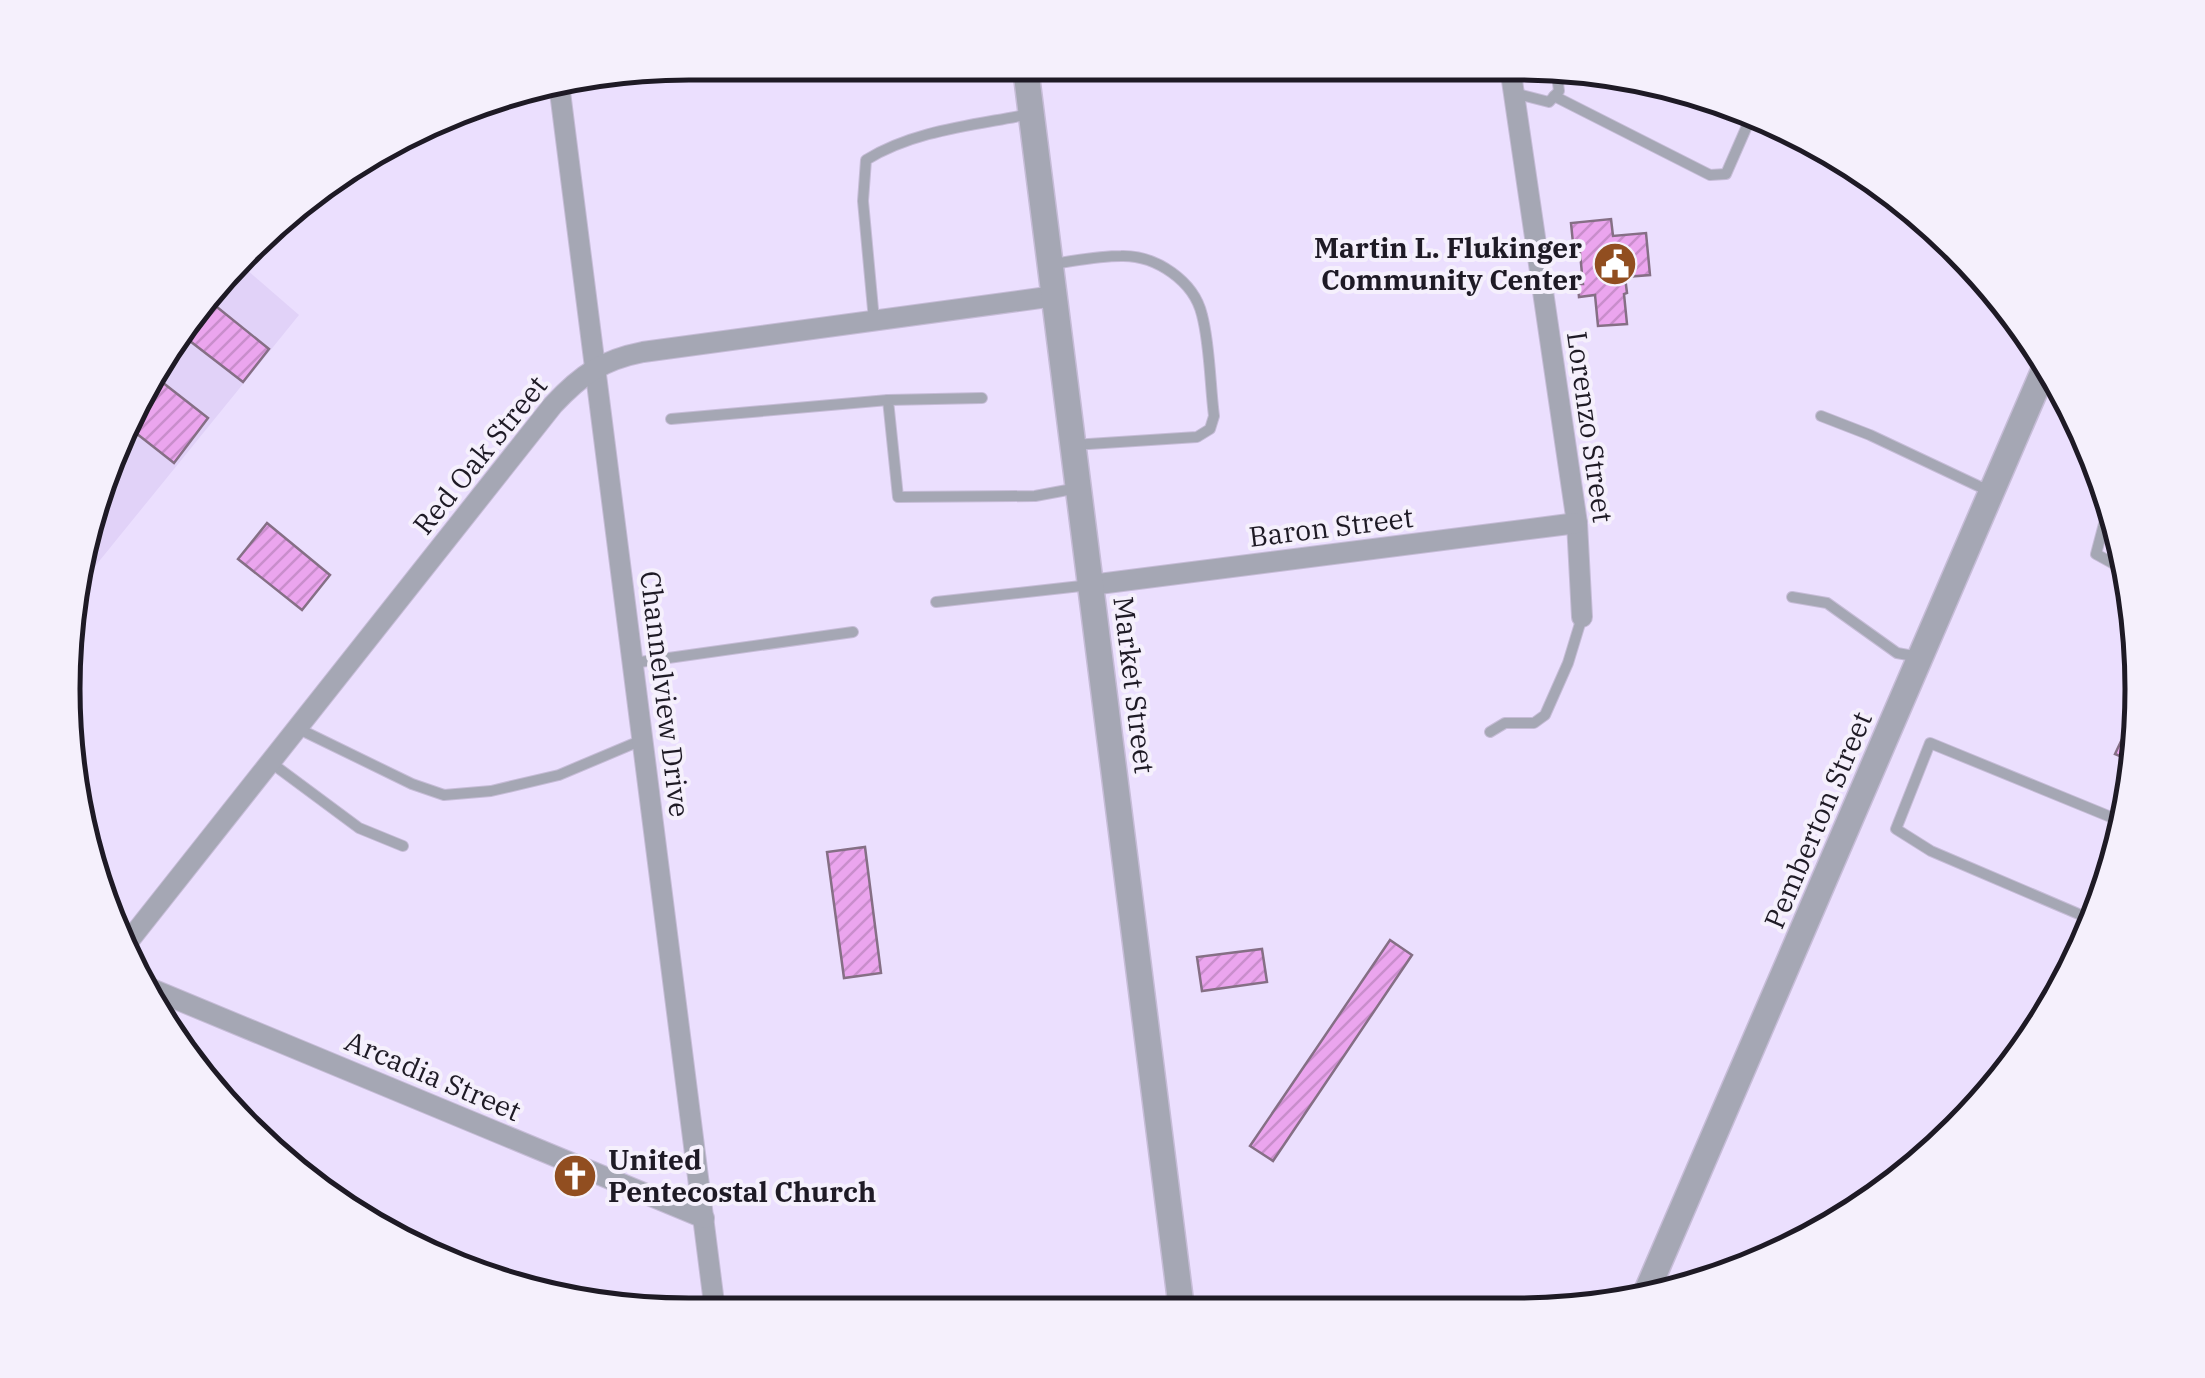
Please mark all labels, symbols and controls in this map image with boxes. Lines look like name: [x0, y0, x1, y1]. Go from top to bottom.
place label: Martin L. Flukinger Community Center: [1314, 229, 1582, 298]
public building icon: Martin L. Flukinger Community Center: [1592, 241, 1638, 287]
street label: Lorenzo Street: [1559, 329, 1622, 525]
street label: Red Oak Street: [404, 368, 555, 542]
street label: Baron Street: [1247, 498, 1415, 555]
street label: Channelview Drive: [632, 569, 699, 819]
street label: Market Street: [1105, 594, 1164, 776]
street label: Pemberton Street: [1755, 706, 1880, 934]
street label: Arcadia Street: [340, 1022, 527, 1129]
place label: United Pentecostal Church: [608, 1141, 876, 1210]
church icon: United Pentecostal Church: [552, 1153, 598, 1199]

